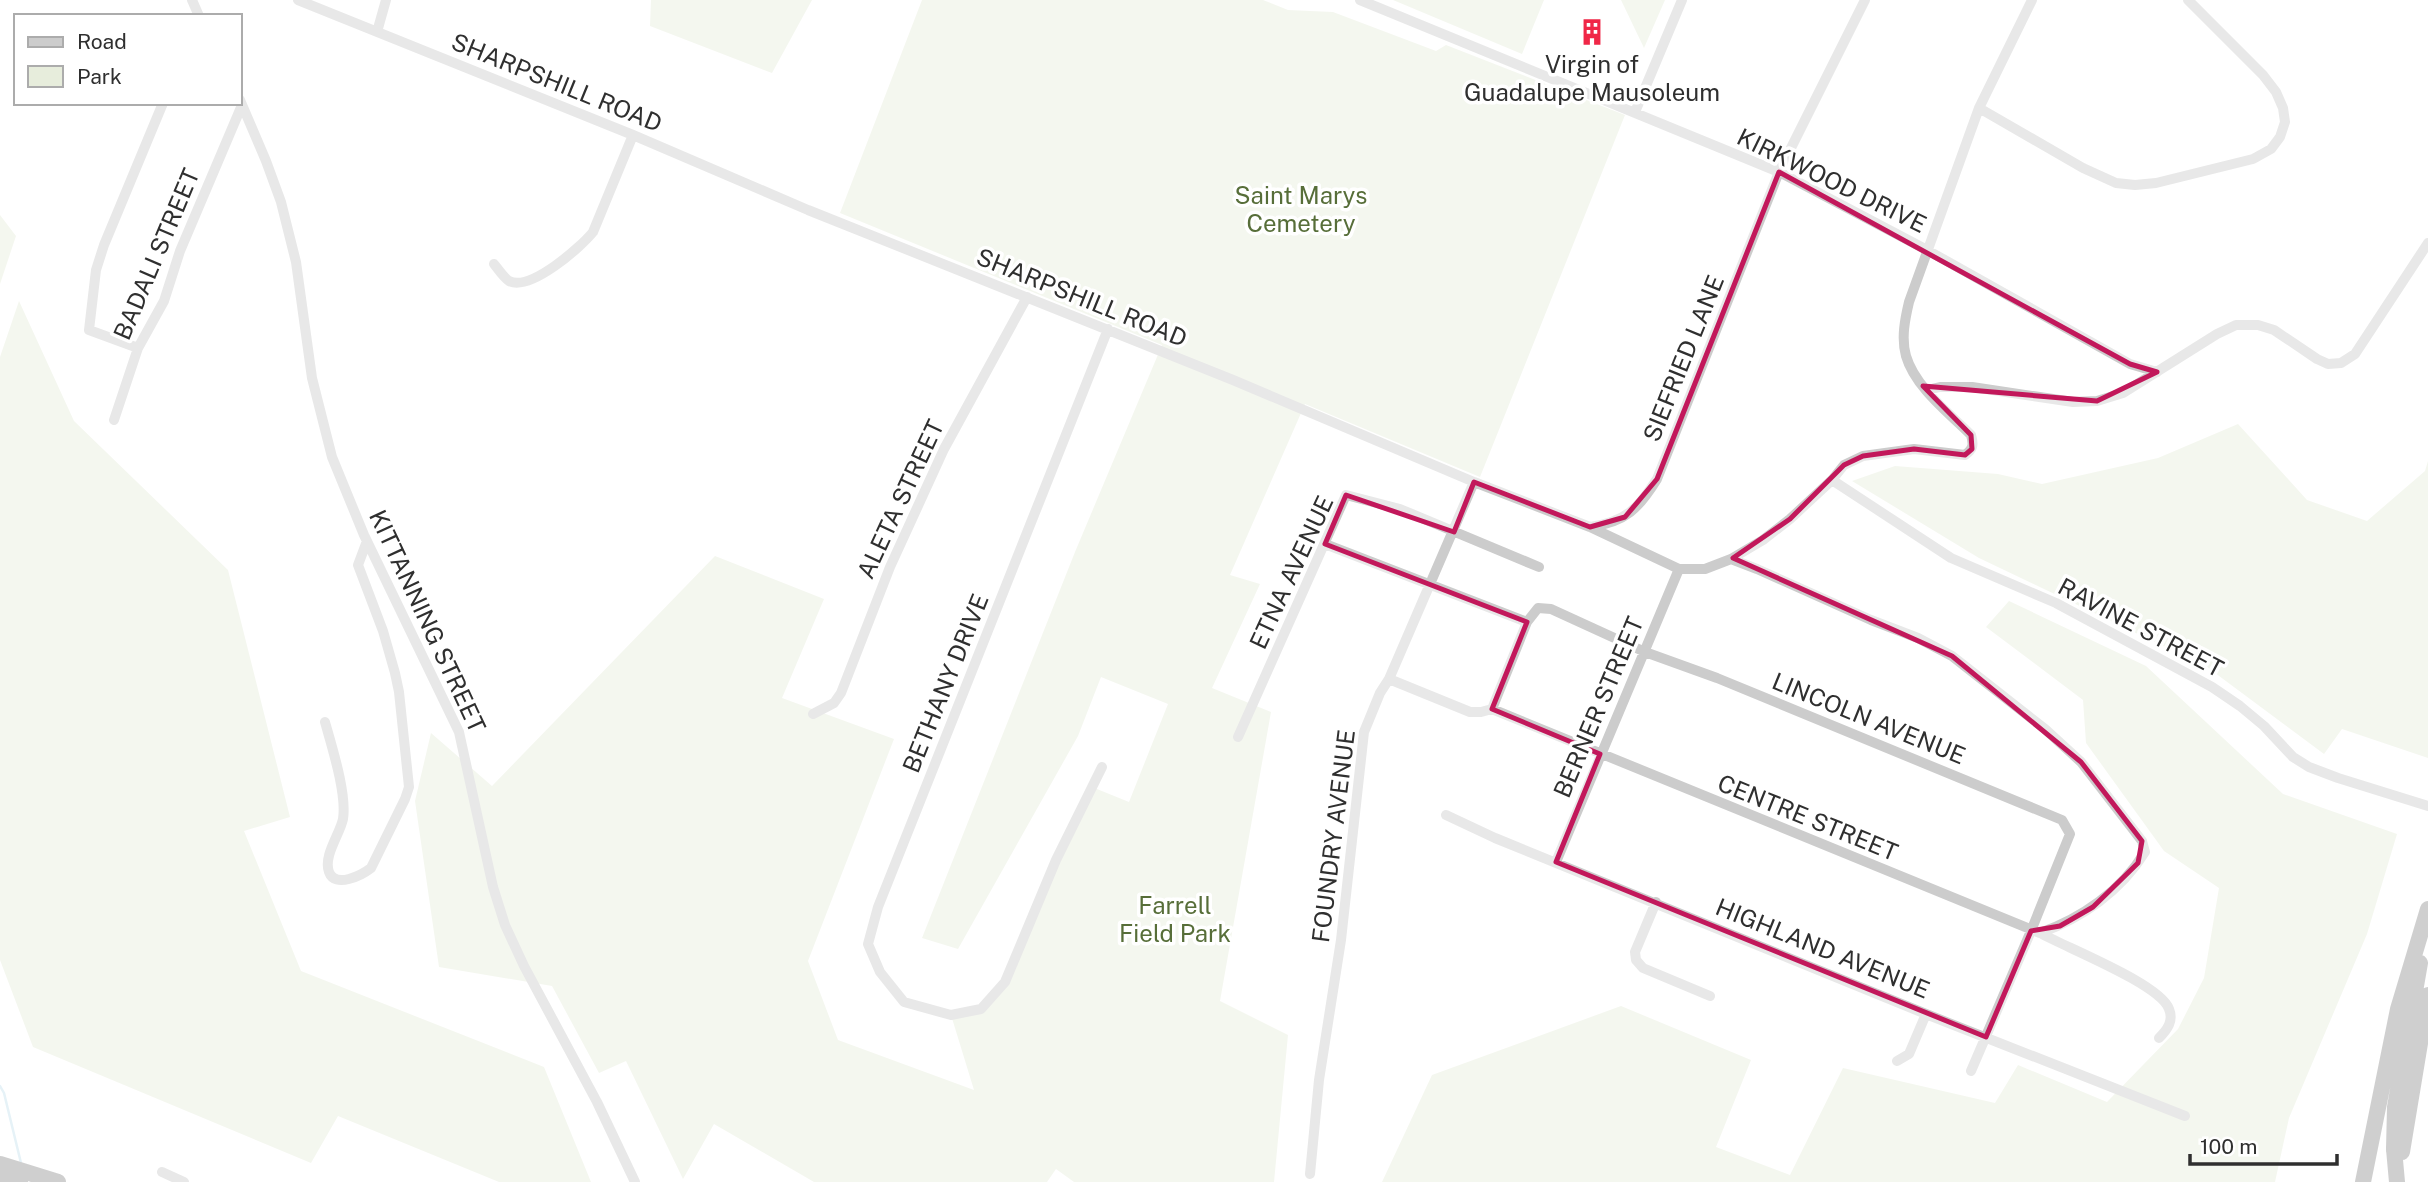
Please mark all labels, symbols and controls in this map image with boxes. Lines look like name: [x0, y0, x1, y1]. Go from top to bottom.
legend: [14, 14, 242, 105]
building icon: Virgin of Guadalupe Mausoleum: [1577, 17, 1607, 47]
street label: SHARPSHILL ROAD: [448, 27, 666, 137]
text: Road: [77, 29, 127, 54]
place label: Virgin of Guadalupe Mausoleum: [1464, 50, 1720, 106]
text: Park: [77, 64, 122, 89]
street label: KIRKWOOD DRIVE: [1733, 122, 1931, 238]
street label: BADALI STREET: [107, 164, 205, 344]
park label: Saint Marys Cemetery: [1235, 181, 1367, 237]
street label: SHARPSHILL ROAD: [973, 242, 1191, 352]
street label: SIEFRIED LANE: [1637, 271, 1729, 445]
street label: ALETA STREET: [851, 415, 949, 583]
street label: ETNA AVENUE: [1243, 491, 1339, 653]
street label: KITTANNING STREET: [364, 505, 492, 737]
street label: RAVINE STREET: [2054, 572, 2228, 682]
street label: BETHANY DRIVE: [896, 590, 994, 776]
street label: BERNER STREET: [1547, 612, 1649, 802]
street label: LINCOLN AVENUE: [1768, 666, 1970, 770]
street label: FOUNDRY AVENUE: [1306, 728, 1360, 944]
street label: CENTRE STREET: [1714, 768, 1902, 866]
park label: Farrell Field Park: [1119, 891, 1231, 947]
street label: HIGHLAND AVENUE: [1712, 892, 1934, 1004]
scale bar: [2190, 1122, 2337, 1166]
text: 100 m: [2200, 1134, 2257, 1159]

